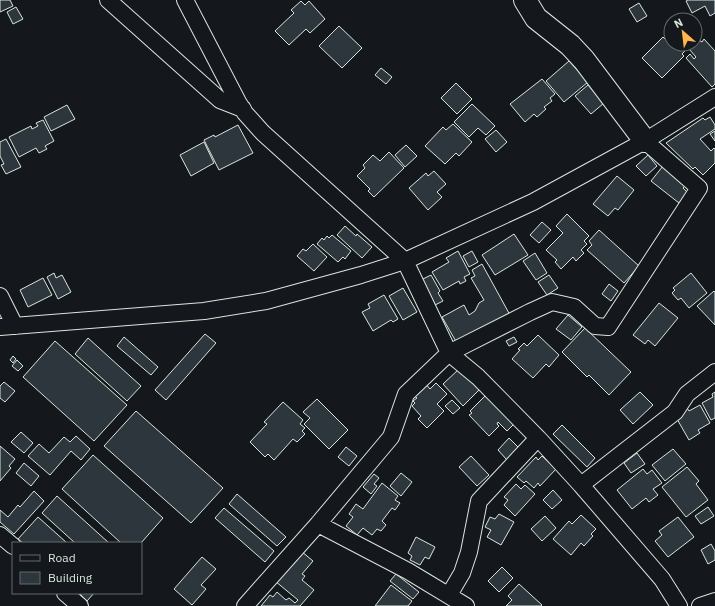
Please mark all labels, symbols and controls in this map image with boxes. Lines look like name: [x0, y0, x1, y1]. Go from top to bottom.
north arrow: [663, 12, 703, 52]
text: N: [672, 15, 685, 31]
legend: [12, 542, 142, 594]
text: Road: [48, 550, 76, 565]
text: Building: [48, 570, 93, 585]

